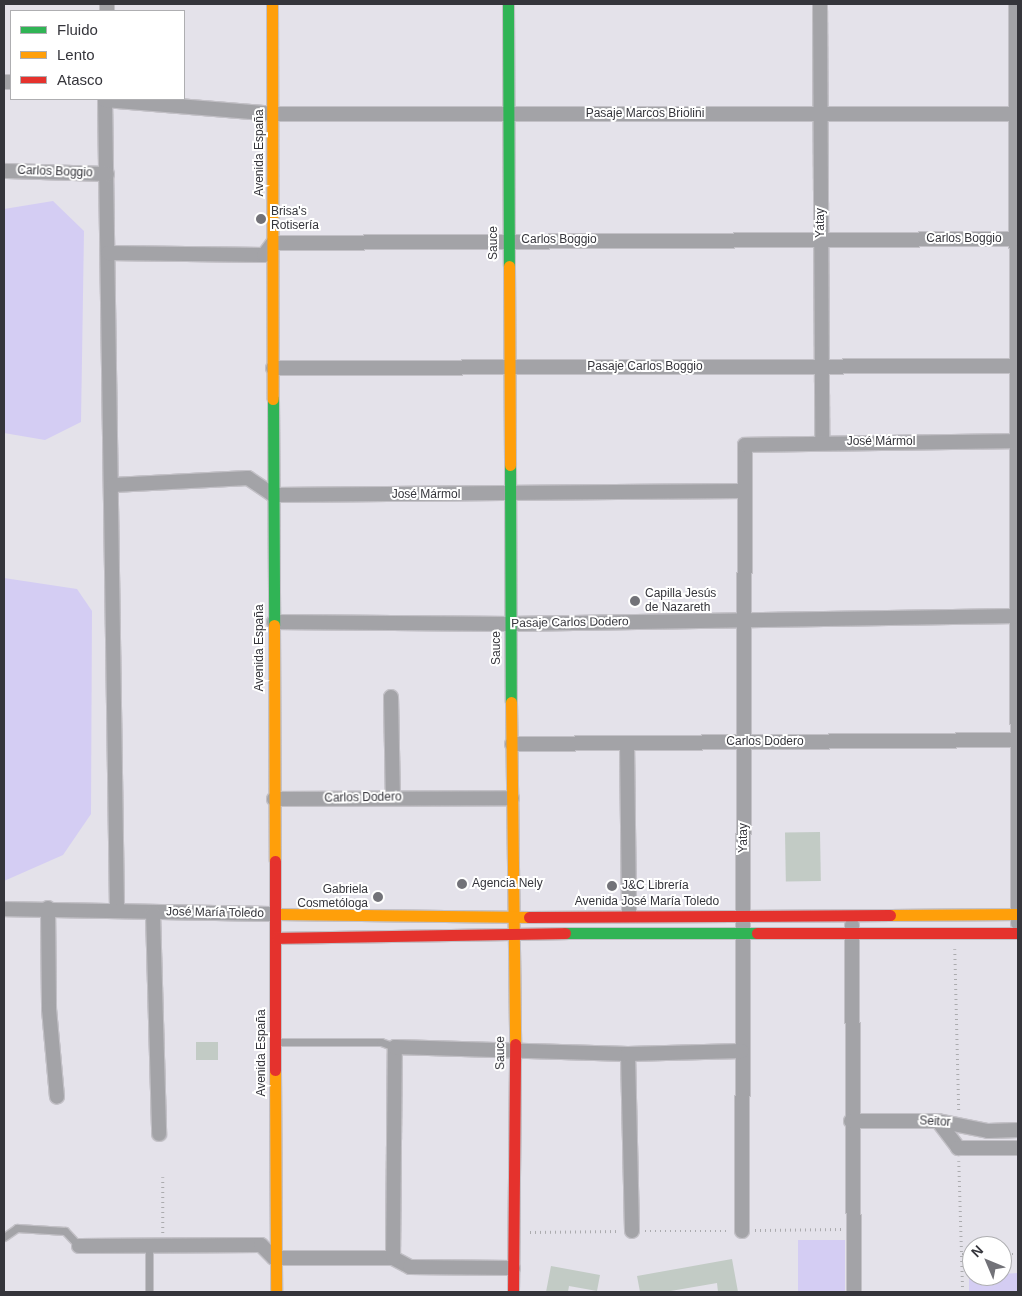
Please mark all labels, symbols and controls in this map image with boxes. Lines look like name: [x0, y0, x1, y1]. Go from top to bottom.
legend: [10, 10, 185, 100]
text: Fluido: [57, 21, 98, 38]
text: Lento: [57, 46, 95, 63]
text: Atasco: [57, 71, 103, 88]
street label: Pasaje Marcos Briolini: [586, 107, 704, 121]
street label: Avenida España: [253, 109, 267, 197]
street label: Carlos Boggio: [17, 163, 93, 181]
place label: Brisa's Rotisería: [271, 205, 319, 233]
street label: Yatay: [814, 208, 828, 238]
marker: Brisa's Rotisería: [255, 213, 267, 225]
street label: Sauce: [487, 226, 501, 260]
street label: Carlos Boggio: [926, 232, 1002, 246]
street label: Carlos Boggio: [521, 233, 597, 247]
street label: Pasaje Carlos Boggio: [587, 360, 703, 374]
street label: José Mármol: [847, 435, 915, 449]
street label: José Mármol: [392, 488, 460, 502]
place label: Capilla Jesús de Nazareth: [645, 587, 716, 615]
marker: Capilla Jesús de Nazareth: [629, 595, 641, 607]
street label: Avenida España: [253, 604, 267, 692]
street label: Pasaje Carlos Dodero: [511, 615, 629, 631]
street label: Sauce: [490, 631, 504, 665]
street label: Carlos Dodero: [726, 735, 804, 749]
street label: Carlos Dodero: [324, 790, 402, 806]
street label: Yatay: [737, 823, 751, 853]
place label: Agencia Nely: [472, 877, 543, 891]
marker: Agencia Nely: [456, 878, 468, 890]
place label: J&C Librería: [622, 879, 689, 893]
marker: J&C Librería: [606, 880, 618, 892]
place label: Gabriela Cosmetóloga: [297, 883, 368, 911]
marker: Gabriela Cosmetóloga: [372, 891, 384, 903]
street label: Avenida José María Toledo: [575, 895, 719, 909]
street label: José María Toledo: [166, 905, 264, 921]
street label: Avenida España: [255, 1009, 269, 1097]
street label: Sauce: [494, 1036, 508, 1070]
street label: Seitor: [919, 1114, 951, 1130]
north arrow: [962, 1236, 1012, 1286]
text: N: [968, 1242, 986, 1260]

